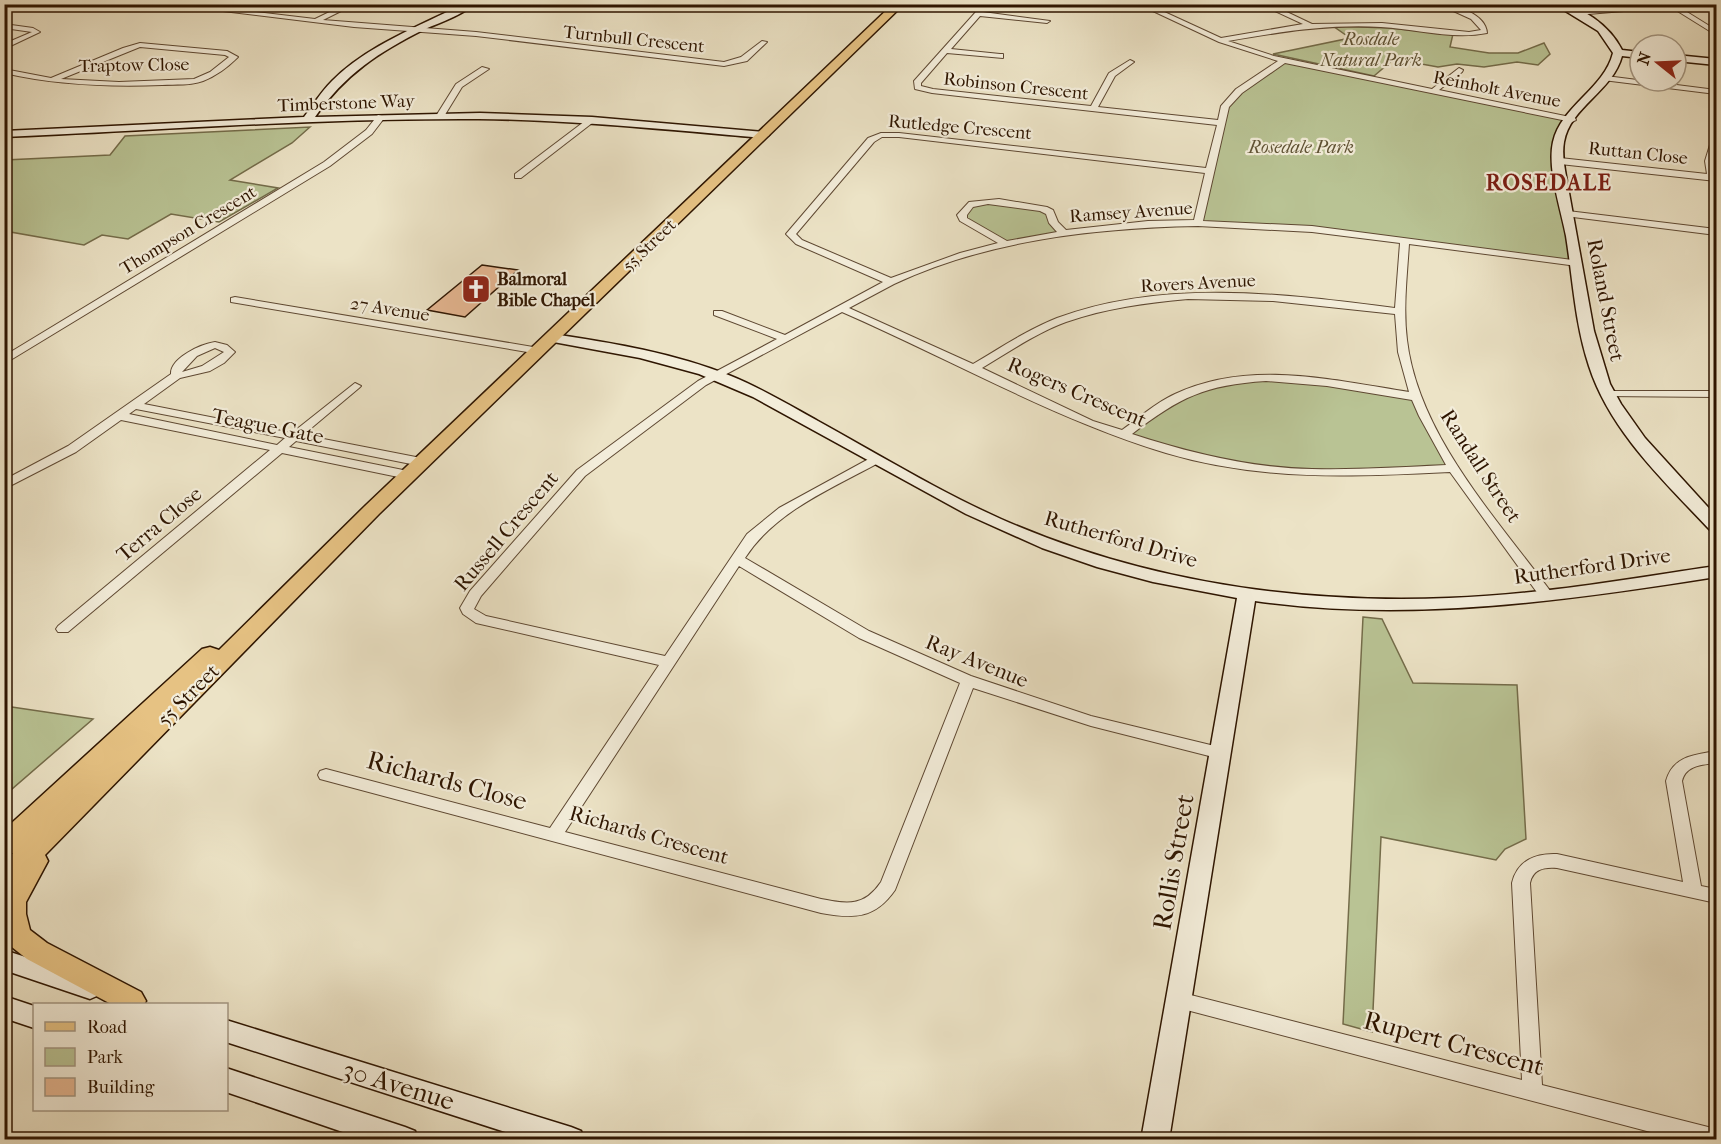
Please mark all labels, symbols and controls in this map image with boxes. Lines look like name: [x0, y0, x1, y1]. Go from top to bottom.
street label: Turnbull Crescent: [562, 22, 706, 57]
park label: Rosdale Natural Park: [1319, 29, 1422, 71]
north arrow: [1628, 33, 1688, 93]
text: N: [1633, 49, 1655, 67]
street label: Traptow Close: [78, 54, 190, 77]
street label: Reinholt Avenue: [1431, 67, 1563, 112]
street label: Robinson Crescent: [942, 68, 1090, 105]
street label: Timberstone Way: [277, 91, 416, 116]
street label: Rutledge Crescent: [887, 111, 1033, 144]
park label: Rosedale Park: [1247, 137, 1354, 158]
street label: Ruttan Close: [1587, 138, 1689, 169]
district label: ROSEDALE: [1486, 170, 1612, 196]
street label: Thompson Crescent: [116, 181, 261, 279]
street label: Ramsey Avenue: [1069, 198, 1193, 227]
street label: 55 Street: [618, 214, 681, 276]
street label: Roland Street: [1582, 237, 1630, 364]
place label: Balmoral Bible Chapel: [497, 269, 596, 311]
street label: Rovers Avenue: [1140, 270, 1256, 297]
church icon: Balmoral Bible Chapel: [460, 273, 492, 305]
street label: 27 Avenue: [349, 293, 431, 326]
street label: Rogers Crescent: [1004, 352, 1151, 432]
street label: Teague Gate: [210, 403, 326, 449]
street label: Randall Street: [1436, 405, 1527, 527]
street label: Russell Crescent: [449, 466, 563, 596]
street label: Terra Close: [112, 482, 206, 566]
street label: Rutherford Drive: [1042, 506, 1200, 572]
street label: Rutherford Drive: [1512, 543, 1672, 589]
street label: Ray Avenue: [922, 630, 1032, 692]
street label: 55 Street: [152, 659, 224, 731]
street label: Richards Close: [363, 744, 530, 817]
street label: Rollis Street: [1146, 791, 1201, 932]
street label: Richards Crescent: [567, 801, 732, 869]
legend: [33, 1003, 228, 1111]
street label: Rupert Crescent: [1360, 1005, 1548, 1083]
text: Road: [87, 1017, 127, 1038]
text: Park: [87, 1047, 124, 1068]
street label: 30 Avenue: [340, 1054, 458, 1117]
text: Building: [87, 1077, 155, 1098]

